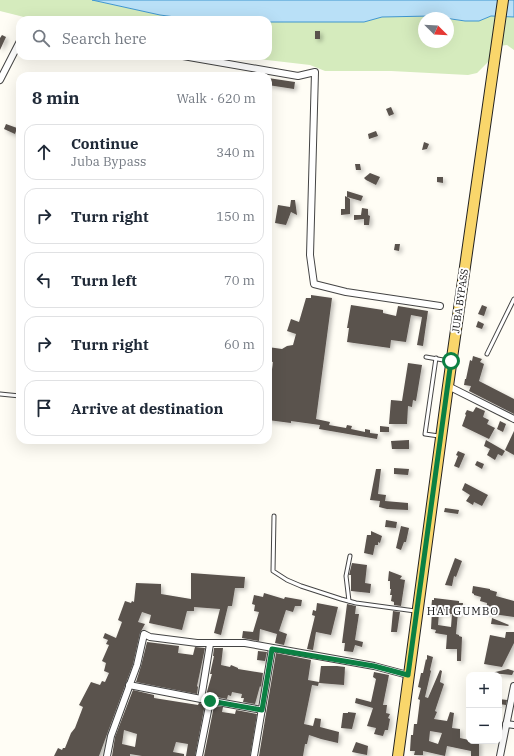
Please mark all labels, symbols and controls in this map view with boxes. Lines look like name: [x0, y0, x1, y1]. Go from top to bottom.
north arrow: [418, 12, 454, 48]
search box: [16, 16, 272, 60]
icon: search: [30, 27, 52, 49]
text: Search here: [62, 29, 147, 48]
text: 8 min: [32, 87, 80, 109]
text: Walk · 620 m: [177, 90, 256, 107]
text: Continue: [71, 134, 138, 153]
icon: ahead: [33, 141, 55, 163]
text: 340 m: [216, 144, 255, 161]
text: Juba Bypass: [71, 153, 146, 170]
icon: right: [33, 205, 55, 227]
text: Turn right: [71, 207, 149, 226]
text: 150 m: [216, 208, 255, 225]
street label: JUBA BYPASS: [449, 268, 471, 334]
icon: left: [33, 269, 55, 291]
text: Turn left: [71, 271, 137, 290]
text: 70 m: [224, 272, 255, 289]
icon: right: [33, 333, 55, 355]
text: Turn right: [71, 335, 149, 354]
text: 60 m: [224, 336, 255, 353]
route start: [442, 352, 460, 370]
icon: arrive: [33, 397, 55, 419]
text: Arrive at destination: [71, 399, 223, 418]
district label: HAI GUMBO: [427, 604, 499, 618]
map controls: [466, 672, 502, 744]
button: +: [466, 672, 502, 708]
route end: [201, 692, 219, 710]
button: −: [466, 708, 502, 744]

